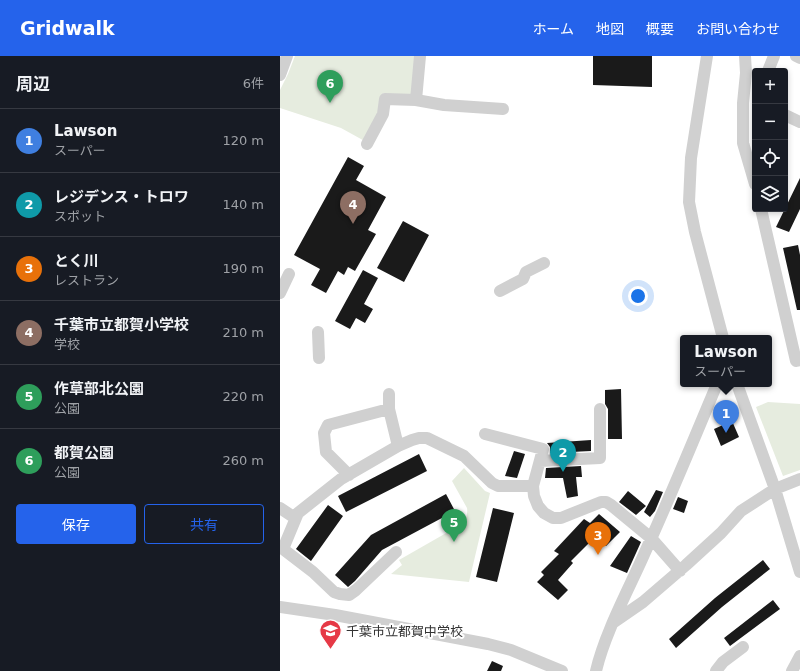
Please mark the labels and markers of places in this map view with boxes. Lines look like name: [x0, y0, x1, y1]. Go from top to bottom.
pin: 6: [317, 70, 343, 103]
pin: 4: [340, 191, 366, 224]
pin: 1: [713, 400, 739, 433]
pin: 2: [550, 439, 576, 472]
pin: 5: [441, 509, 467, 542]
pin: 3: [585, 522, 611, 555]
school or university icon: 千葉市立都賀中学校: [318, 618, 344, 651]
place label: 千葉市立都賀中学校: [346, 624, 463, 639]

